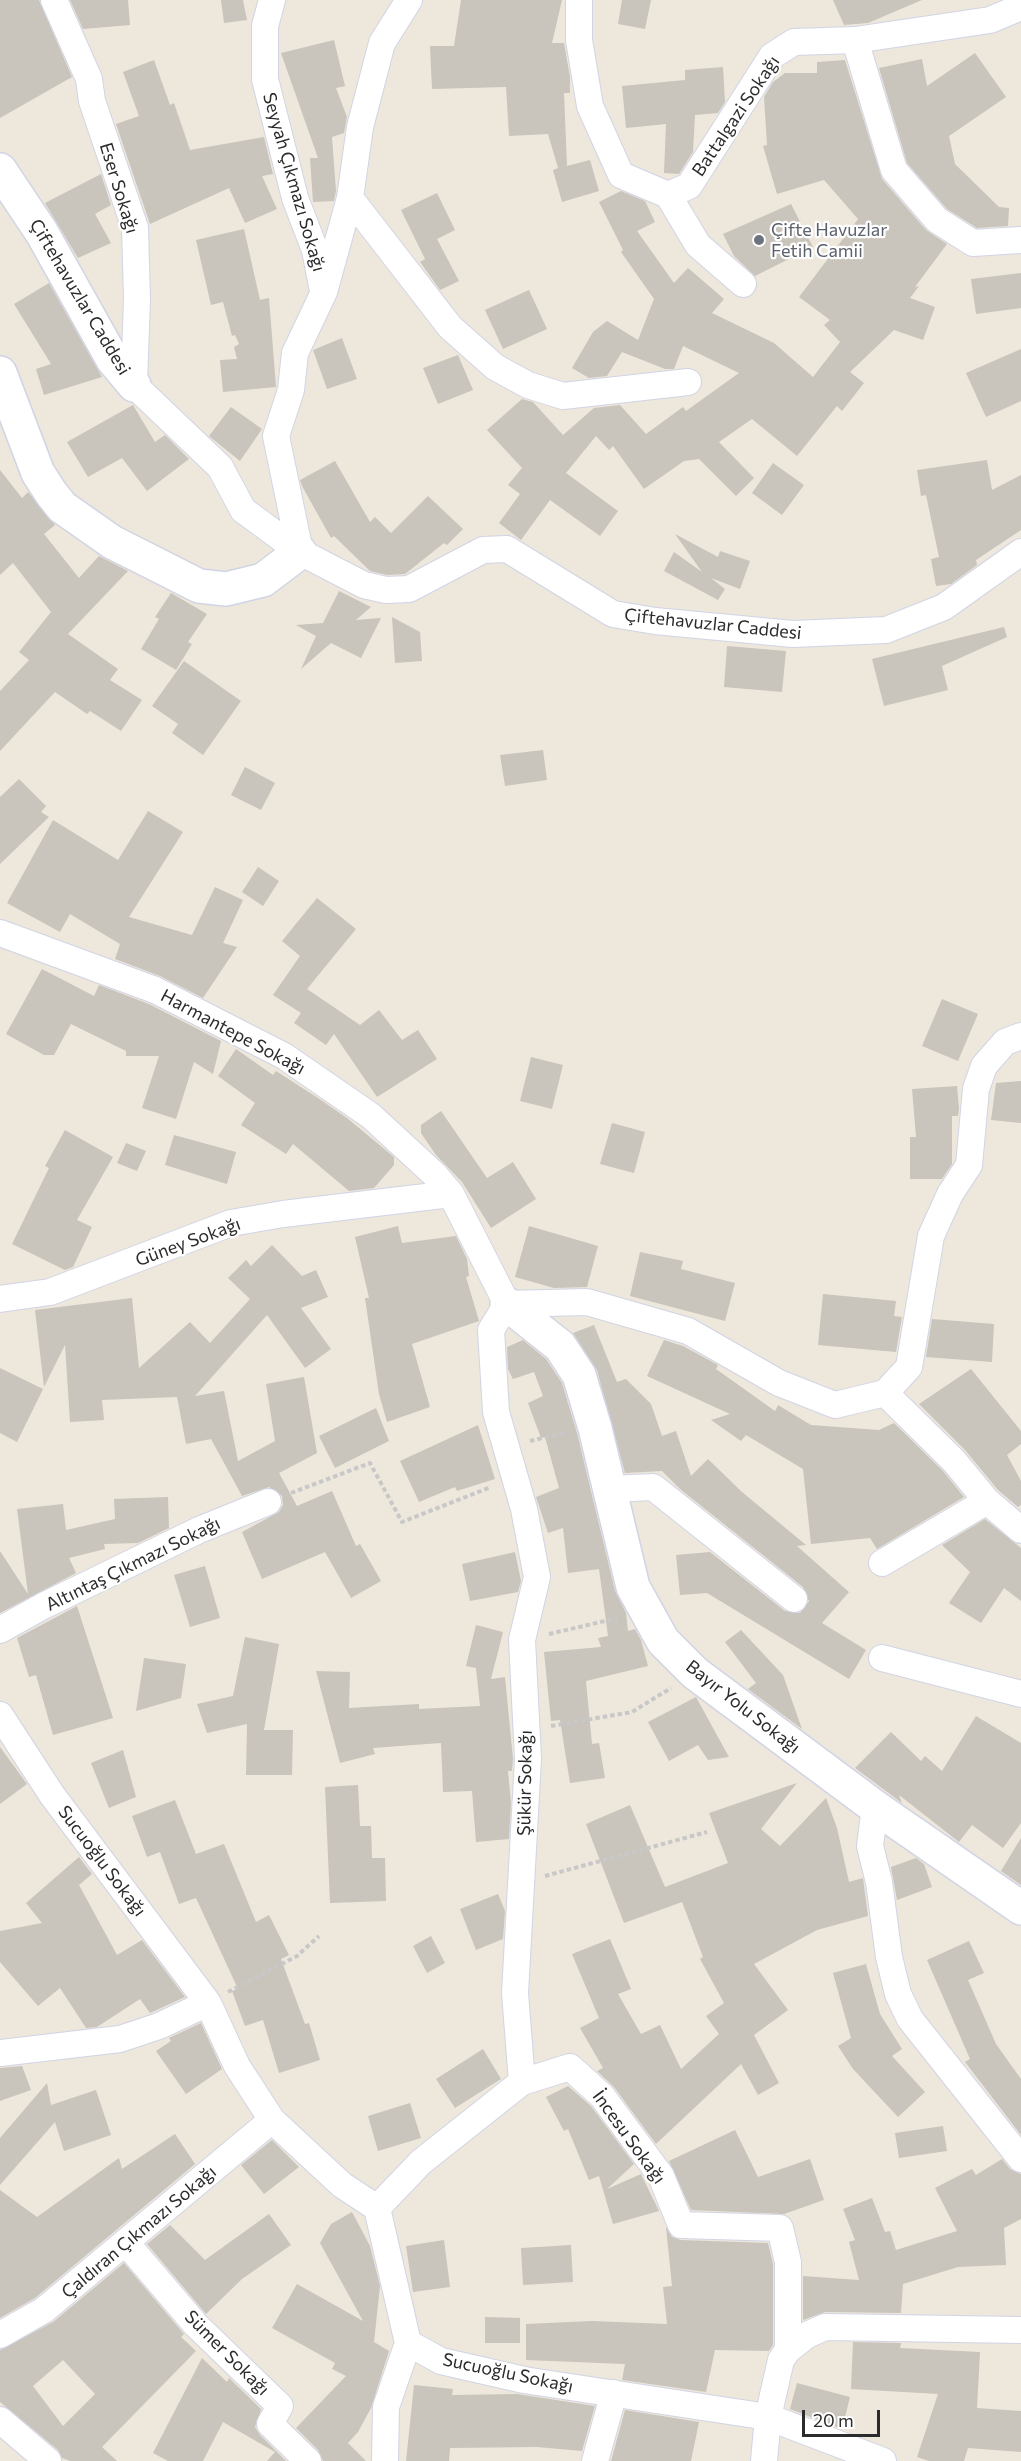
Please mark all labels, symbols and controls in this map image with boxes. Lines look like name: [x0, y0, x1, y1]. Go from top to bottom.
street label: Battalgazi Sokağı: [688, 52, 784, 180]
street label: Seyyah Çıkmazı Sokağı: [258, 90, 330, 274]
street label: Eser Sokağı: [95, 140, 143, 236]
street label: Çiftehavuzlar Caddesi: [25, 215, 135, 379]
place label: Çifte Havuzlar Fetih Camii: [771, 219, 887, 262]
marker: Çifte Havuzlar Fetih Camii: [752, 233, 766, 247]
street label: Çiftehavuzlar Caddesi: [623, 604, 803, 644]
street label: Harmantepe Sokağı: [157, 985, 309, 1079]
street label: Güney Sokağı: [132, 1213, 244, 1271]
street label: Altıntaş Çıkmazı Sokağı: [42, 1512, 224, 1616]
street label: Bayır Yolu Sokağı: [682, 1656, 804, 1758]
street label: Şükür Sokağı: [513, 1730, 537, 1836]
street label: Sucuoğlu Sokağı: [53, 1801, 151, 1921]
street label: İncesu Sokağı: [588, 2086, 670, 2188]
street label: Çaldıran Çıkmazı Sokağı: [57, 2161, 221, 2303]
street label: Sümer Sokağı: [180, 2306, 274, 2400]
street label: Sucuoğlu Sokağı: [441, 2349, 575, 2397]
scale bar: [805, 2398, 883, 2436]
text: 20 m: [813, 2409, 854, 2431]

